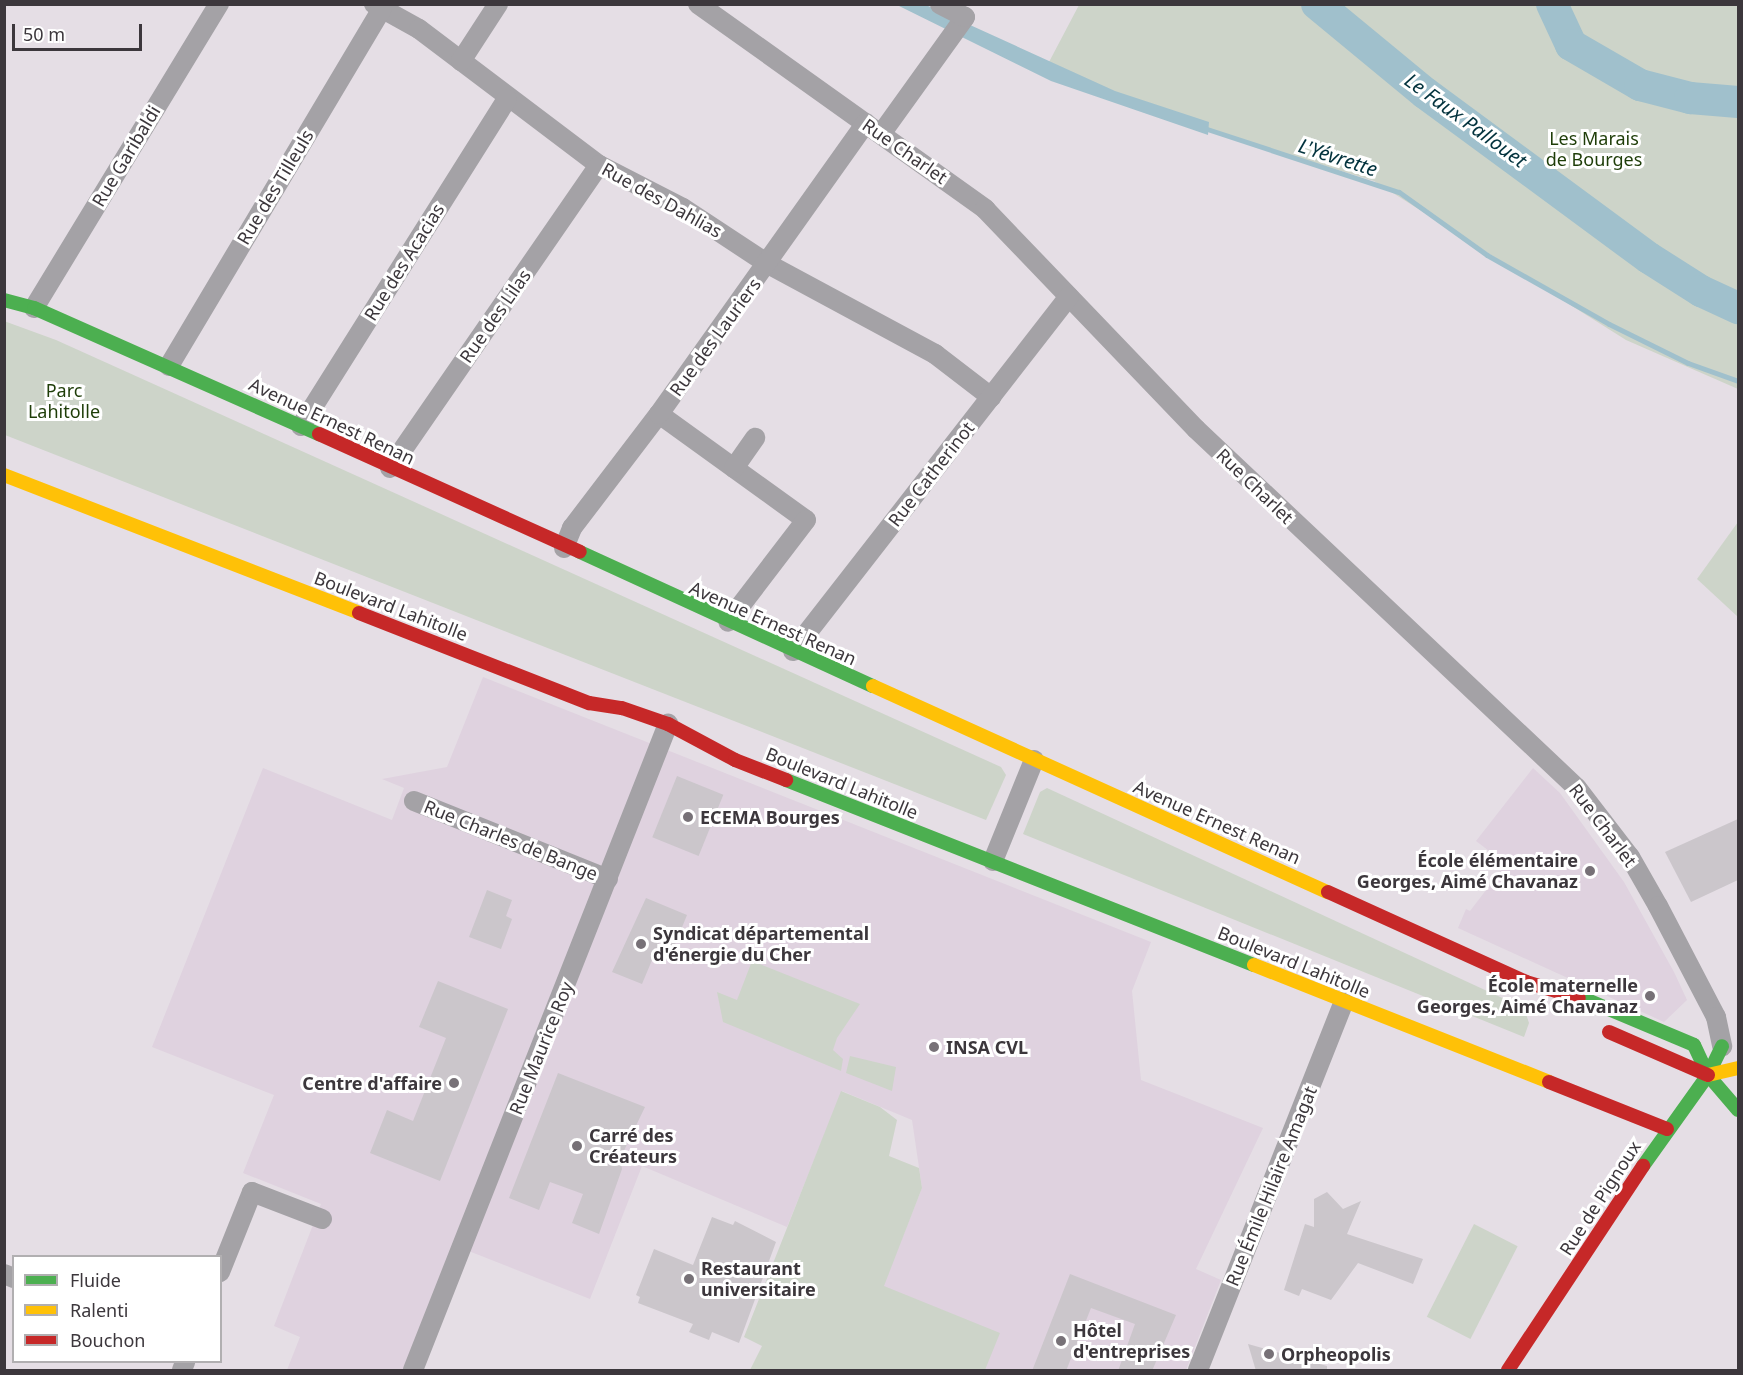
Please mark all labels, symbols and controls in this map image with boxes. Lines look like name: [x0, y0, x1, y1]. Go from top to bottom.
scale bar: [15, 12, 146, 50]
text: 50 m: [23, 22, 65, 46]
water label: Le Faux Pallouet: [1400, 68, 1532, 172]
street label: Rue Garibaldi: [87, 102, 165, 210]
street label: Rue Charlet: [858, 114, 952, 188]
street label: Rue des Tilleuls: [232, 126, 318, 248]
park label: Les Marais de Bourges: [1546, 128, 1642, 170]
water label: L'Yévrette: [1296, 133, 1380, 181]
street label: Rue des Dahlias: [598, 158, 726, 242]
street label: Rue des Acacias: [359, 199, 449, 325]
street label: Rue des Lilas: [455, 265, 535, 367]
street label: Rue des Lauriers: [665, 274, 765, 400]
street label: Avenue Ernest Renan: [246, 373, 418, 469]
park label: Parc Lahitolle: [28, 380, 100, 422]
street label: Rue Catherinot: [883, 417, 979, 531]
street label: Rue Charlet: [1212, 444, 1298, 528]
street label: Boulevard Lahitolle: [311, 567, 471, 645]
street label: Avenue Ernest Renan: [686, 577, 860, 669]
street label: Boulevard Lahitolle: [763, 743, 921, 823]
street label: Avenue Ernest Renan: [1130, 776, 1304, 868]
street label: Rue Charlet: [1565, 779, 1641, 871]
street label: Rue Charles de Bange: [421, 795, 601, 885]
place label: ECEMA Bourges: [700, 806, 840, 828]
marker: ECEMA Bourges: [681, 810, 695, 824]
place label: École élémentaire Georges, Aimé Chavanaz: [1357, 850, 1578, 892]
marker: École élémentaire Georges, Aimé Chavanaz: [1583, 864, 1597, 878]
street label: Boulevard Lahitolle: [1215, 922, 1373, 1002]
place label: Syndicat départemental d'énergie du Cher: [653, 923, 869, 966]
marker: Syndicat départemental d'énergie du Cher: [634, 937, 648, 951]
place label: École maternelle Georges, Aimé Chavanaz: [1417, 975, 1638, 1018]
street label: Rue Maurice Roy: [505, 979, 577, 1117]
marker: École maternelle Georges, Aimé Chavanaz: [1643, 989, 1657, 1003]
place label: INSA CVL: [946, 1036, 1028, 1058]
marker: INSA CVL: [927, 1040, 941, 1054]
place label: Centre d'affaire: [302, 1072, 442, 1094]
marker: Centre d'affaire: [447, 1076, 461, 1090]
street label: Rue Émile Hilaire Amagat: [1221, 1083, 1321, 1289]
place label: Carré des Créateurs: [589, 1125, 677, 1168]
street label: Rue de Pignoux: [1555, 1137, 1645, 1259]
marker: Carré des Créateurs: [570, 1139, 584, 1153]
legend: [12, 1255, 222, 1363]
place label: Restaurant universitaire: [701, 1258, 816, 1300]
text: Fluide: [70, 1268, 121, 1292]
marker: Restaurant universitaire: [682, 1272, 696, 1286]
text: Ralenti: [70, 1298, 128, 1322]
place label: Hôtel d'entreprises: [1073, 1320, 1190, 1362]
text: Bouchon: [70, 1328, 146, 1352]
marker: Hôtel d'entreprises: [1054, 1334, 1068, 1348]
place label: Orpheopolis: [1281, 1343, 1391, 1365]
marker: Orpheopolis: [1262, 1347, 1276, 1361]

